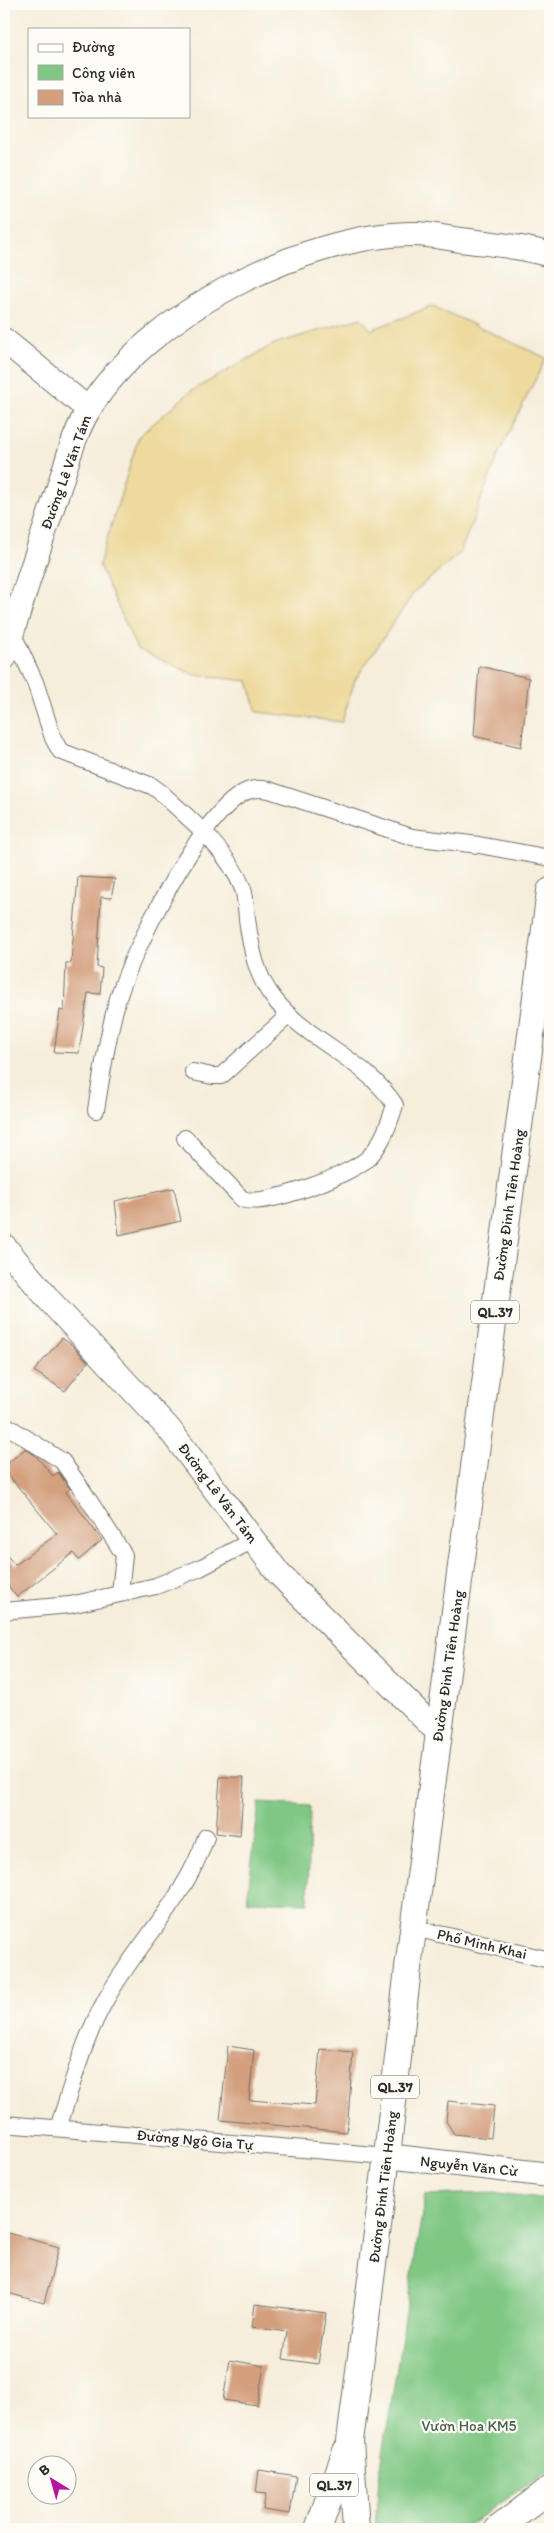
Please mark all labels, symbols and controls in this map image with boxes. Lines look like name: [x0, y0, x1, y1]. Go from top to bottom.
legend: [28, 28, 190, 118]
text: Đường: [72, 38, 115, 56]
text: Công viên: [72, 64, 136, 82]
text: Tòa nhà: [72, 88, 122, 106]
street label: Đường Lê Văn Tám: [37, 412, 95, 532]
street label: Đường Đinh Tiên Hoàng: [489, 1128, 529, 1282]
road number: QL.37: [471, 1300, 519, 1324]
street label: Đường Lê Văn Tám: [174, 1439, 262, 1547]
street label: Đường Đinh Tiên Hoàng: [428, 1589, 468, 1743]
street label: Phố Minh Khai: [435, 1925, 529, 1963]
road number: QL.37: [371, 2076, 419, 2098]
street label: Đường Đinh Tiên Hoàng: [365, 2110, 401, 2264]
street label: Đường Ngô Gia Tự: [136, 2126, 254, 2154]
street label: Nguyễn Văn Cừ: [419, 2152, 519, 2180]
park label: Vườn Hoa KM5: [421, 2417, 517, 2435]
north arrow: [28, 2456, 78, 2506]
text: B: [36, 2461, 53, 2480]
road number: QL.37: [310, 2474, 358, 2496]

